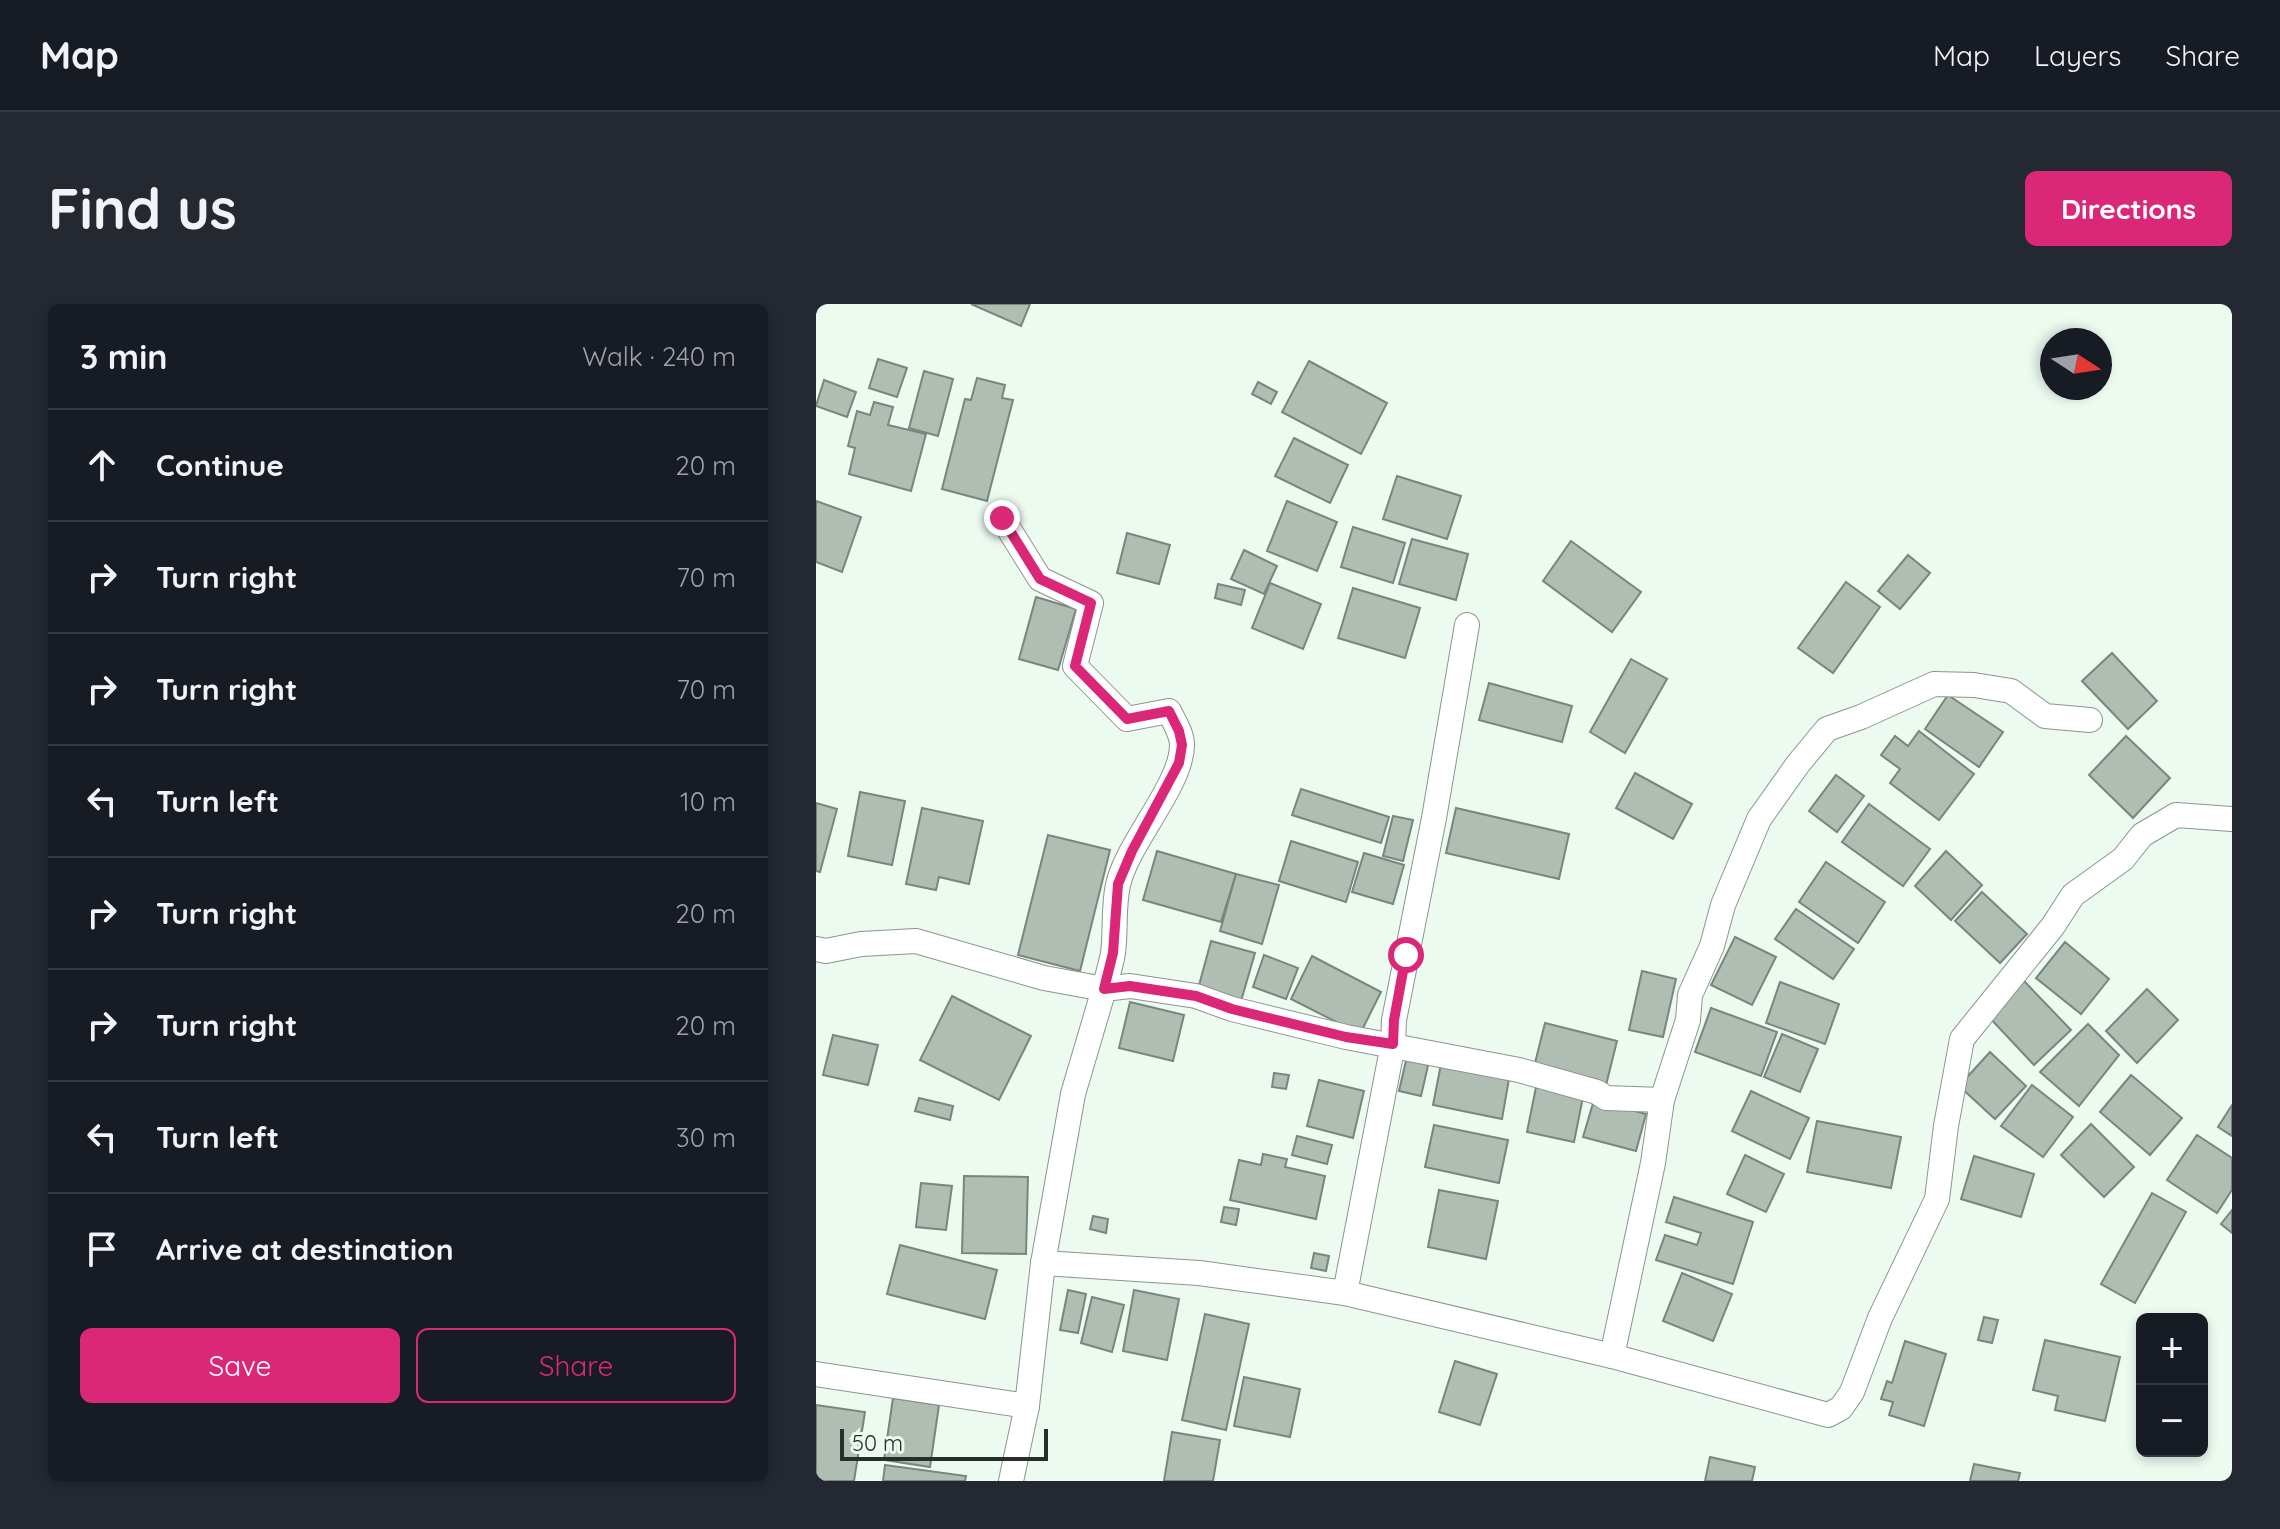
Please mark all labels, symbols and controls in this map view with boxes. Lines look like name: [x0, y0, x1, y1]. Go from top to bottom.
text: Map: [40, 31, 119, 79]
text: Map: [1933, 38, 1990, 73]
text: Layers: [2034, 38, 2121, 73]
text: Share: [2165, 38, 2240, 73]
button: Directions: [2025, 171, 2232, 246]
text: Find us: [48, 173, 237, 243]
north arrow: [2040, 328, 2112, 400]
text: 3 min: [80, 335, 167, 378]
text: Walk · 240 m: [582, 340, 736, 373]
icon: ahead: [80, 443, 124, 487]
text: Continue: [156, 446, 284, 484]
text: 20 m: [675, 449, 736, 482]
route end: [984, 500, 1020, 536]
icon: right: [80, 555, 124, 599]
text: Turn right: [156, 558, 297, 596]
text: 70 m: [676, 561, 736, 594]
icon: right: [80, 667, 124, 711]
text: Turn right: [156, 670, 297, 708]
text: 70 m: [676, 673, 736, 706]
icon: left: [80, 779, 124, 823]
text: Turn left: [156, 782, 279, 820]
text: 10 m: [680, 785, 736, 818]
icon: right: [80, 891, 124, 935]
text: Turn right: [156, 894, 297, 932]
text: 20 m: [675, 897, 736, 930]
route start: [1388, 937, 1424, 973]
icon: right: [80, 1003, 124, 1047]
text: Turn right: [156, 1006, 297, 1044]
text: 20 m: [675, 1009, 736, 1042]
icon: left: [80, 1115, 124, 1159]
text: Turn left: [156, 1118, 279, 1156]
text: 30 m: [676, 1121, 736, 1154]
icon: arrive: [80, 1227, 124, 1271]
text: Arrive at destination: [156, 1230, 454, 1268]
map controls: [2136, 1313, 2208, 1457]
button: +: [2136, 1313, 2208, 1385]
button: Save: [80, 1328, 400, 1403]
button: Share: [416, 1328, 736, 1403]
button: −: [2136, 1385, 2208, 1457]
scale bar: [840, 1425, 1048, 1461]
text: 50 m: [852, 1429, 903, 1457]

